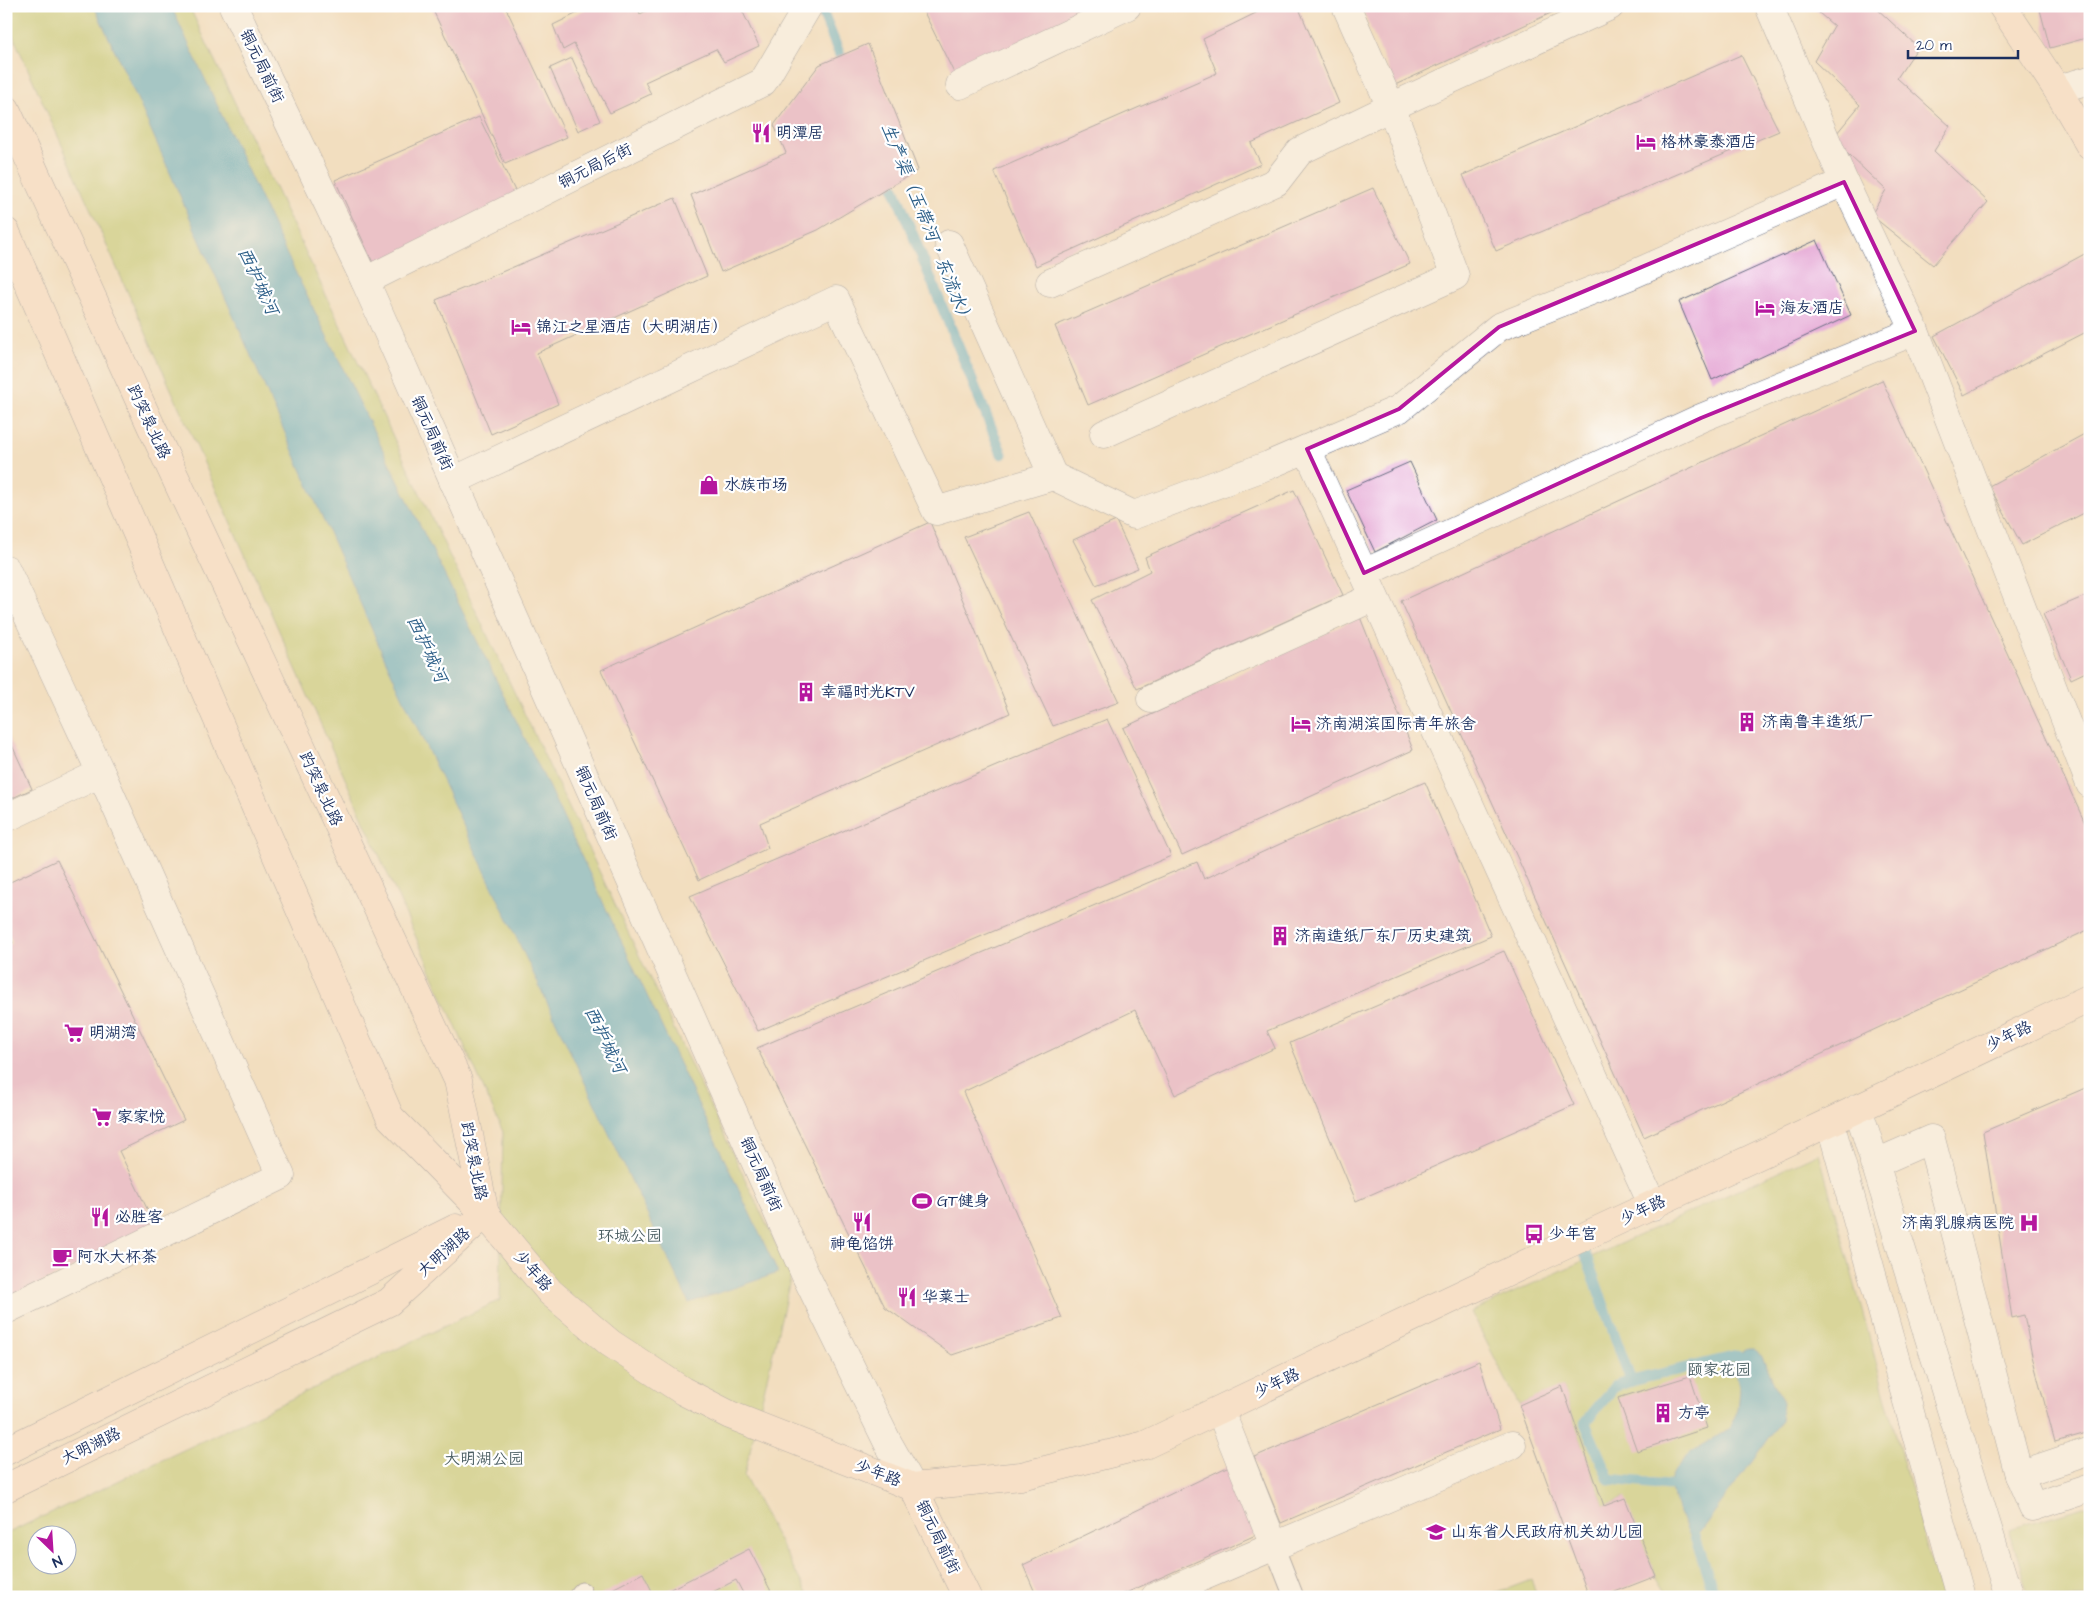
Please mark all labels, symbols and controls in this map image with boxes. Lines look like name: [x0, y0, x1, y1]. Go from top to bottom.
street label: 铜元局前街: [235, 25, 289, 107]
scale bar: [1908, 28, 2018, 60]
text: 20 m: [1916, 35, 1952, 56]
water label: 生产渠（玉带河，东流水）: [875, 119, 979, 329]
restaurant icon: 明潭居: [750, 122, 772, 144]
place label: 明潭居: [776, 122, 824, 144]
hotel icon: 格林豪泰酒店: [1635, 131, 1657, 153]
place label: 格林豪泰酒店: [1661, 131, 1757, 153]
street label: 铜元局后街: [554, 138, 636, 194]
water label: 西护城河: [231, 243, 286, 322]
hotel icon: 海友酒店: [1754, 297, 1776, 319]
place label: 海友酒店: [1780, 297, 1844, 319]
hotel icon: 锦江之星酒店（大明湖店）: [510, 316, 532, 338]
place label: 锦江之星酒店（大明湖店）: [536, 316, 728, 338]
street label: 趵突泉北路: [122, 381, 176, 463]
street label: 铜元局前街: [406, 392, 458, 474]
shop icon: 水族市场: [698, 474, 720, 496]
place label: 水族市场: [724, 474, 788, 496]
water label: 西护城河: [400, 611, 455, 690]
building icon: 幸福时光KTV: [795, 681, 817, 703]
place label: 幸福时光KTV: [821, 681, 915, 703]
building icon: 济南鲁丰造纸厂: [1736, 711, 1758, 733]
place label: 济南鲁丰造纸厂: [1762, 711, 1874, 733]
hotel icon: 济南湖滨国际青年旅舍: [1290, 713, 1312, 735]
place label: 济南湖滨国际青年旅舍: [1316, 713, 1476, 735]
street label: 趵突泉北路: [294, 748, 348, 830]
street label: 铜元局前街: [570, 762, 622, 844]
building icon: 济南造纸厂东厂历史建筑: [1269, 925, 1291, 947]
place label: 济南造纸厂东厂历史建筑: [1295, 925, 1471, 947]
water label: 西护城河: [578, 1002, 633, 1081]
street label: 少年路: [1983, 1016, 2035, 1056]
supermarket icon: 明湖湾: [63, 1022, 85, 1044]
place label: 明湖湾: [89, 1022, 137, 1044]
supermarket icon: 家家悦: [91, 1106, 113, 1128]
place label: 家家悦: [117, 1106, 165, 1128]
street label: 趵突泉北路: [456, 1120, 492, 1202]
street label: 铜元局前街: [735, 1133, 787, 1215]
sports icon: GT健身: [911, 1190, 933, 1212]
place label: GT健身: [937, 1190, 990, 1212]
street label: 少年路: [1617, 1190, 1669, 1230]
restaurant icon: 必胜客: [89, 1206, 111, 1228]
place label: 必胜客: [115, 1206, 163, 1228]
restaurant icon: 神龟馅饼: [851, 1211, 873, 1233]
place label: 济南乳腺病医院: [1902, 1212, 2014, 1234]
hospital icon: 济南乳腺病医院: [2018, 1212, 2040, 1234]
street label: 大明湖路: [413, 1222, 475, 1282]
bus stop icon: 少年宫: [1523, 1223, 1545, 1245]
place label: 少年宫: [1549, 1223, 1597, 1245]
park label: 环城公园: [598, 1225, 662, 1247]
place label: 神龟馅饼: [830, 1233, 894, 1255]
cafe icon: 阿水大杯茶: [51, 1246, 73, 1268]
place label: 阿水大杯茶: [77, 1246, 157, 1268]
street label: 少年路: [509, 1246, 557, 1296]
restaurant icon: 华莱士: [896, 1286, 918, 1308]
place label: 华莱士: [922, 1286, 970, 1308]
park label: 颐家花园: [1687, 1359, 1751, 1381]
street label: 少年路: [1251, 1363, 1303, 1403]
building icon: 方亭: [1652, 1402, 1674, 1424]
place label: 方亭: [1678, 1402, 1710, 1424]
street label: 大明湖路: [57, 1422, 125, 1470]
park label: 大明湖公园: [444, 1448, 524, 1470]
street label: 少年路: [852, 1454, 904, 1492]
street label: 铜元局前街: [911, 1496, 965, 1578]
school or university icon: 山东省人民政府机关幼儿园: [1425, 1521, 1447, 1543]
place label: 山东省人民政府机关幼儿园: [1451, 1521, 1643, 1543]
north arrow: [28, 1526, 78, 1576]
text: N: [49, 1550, 65, 1572]

